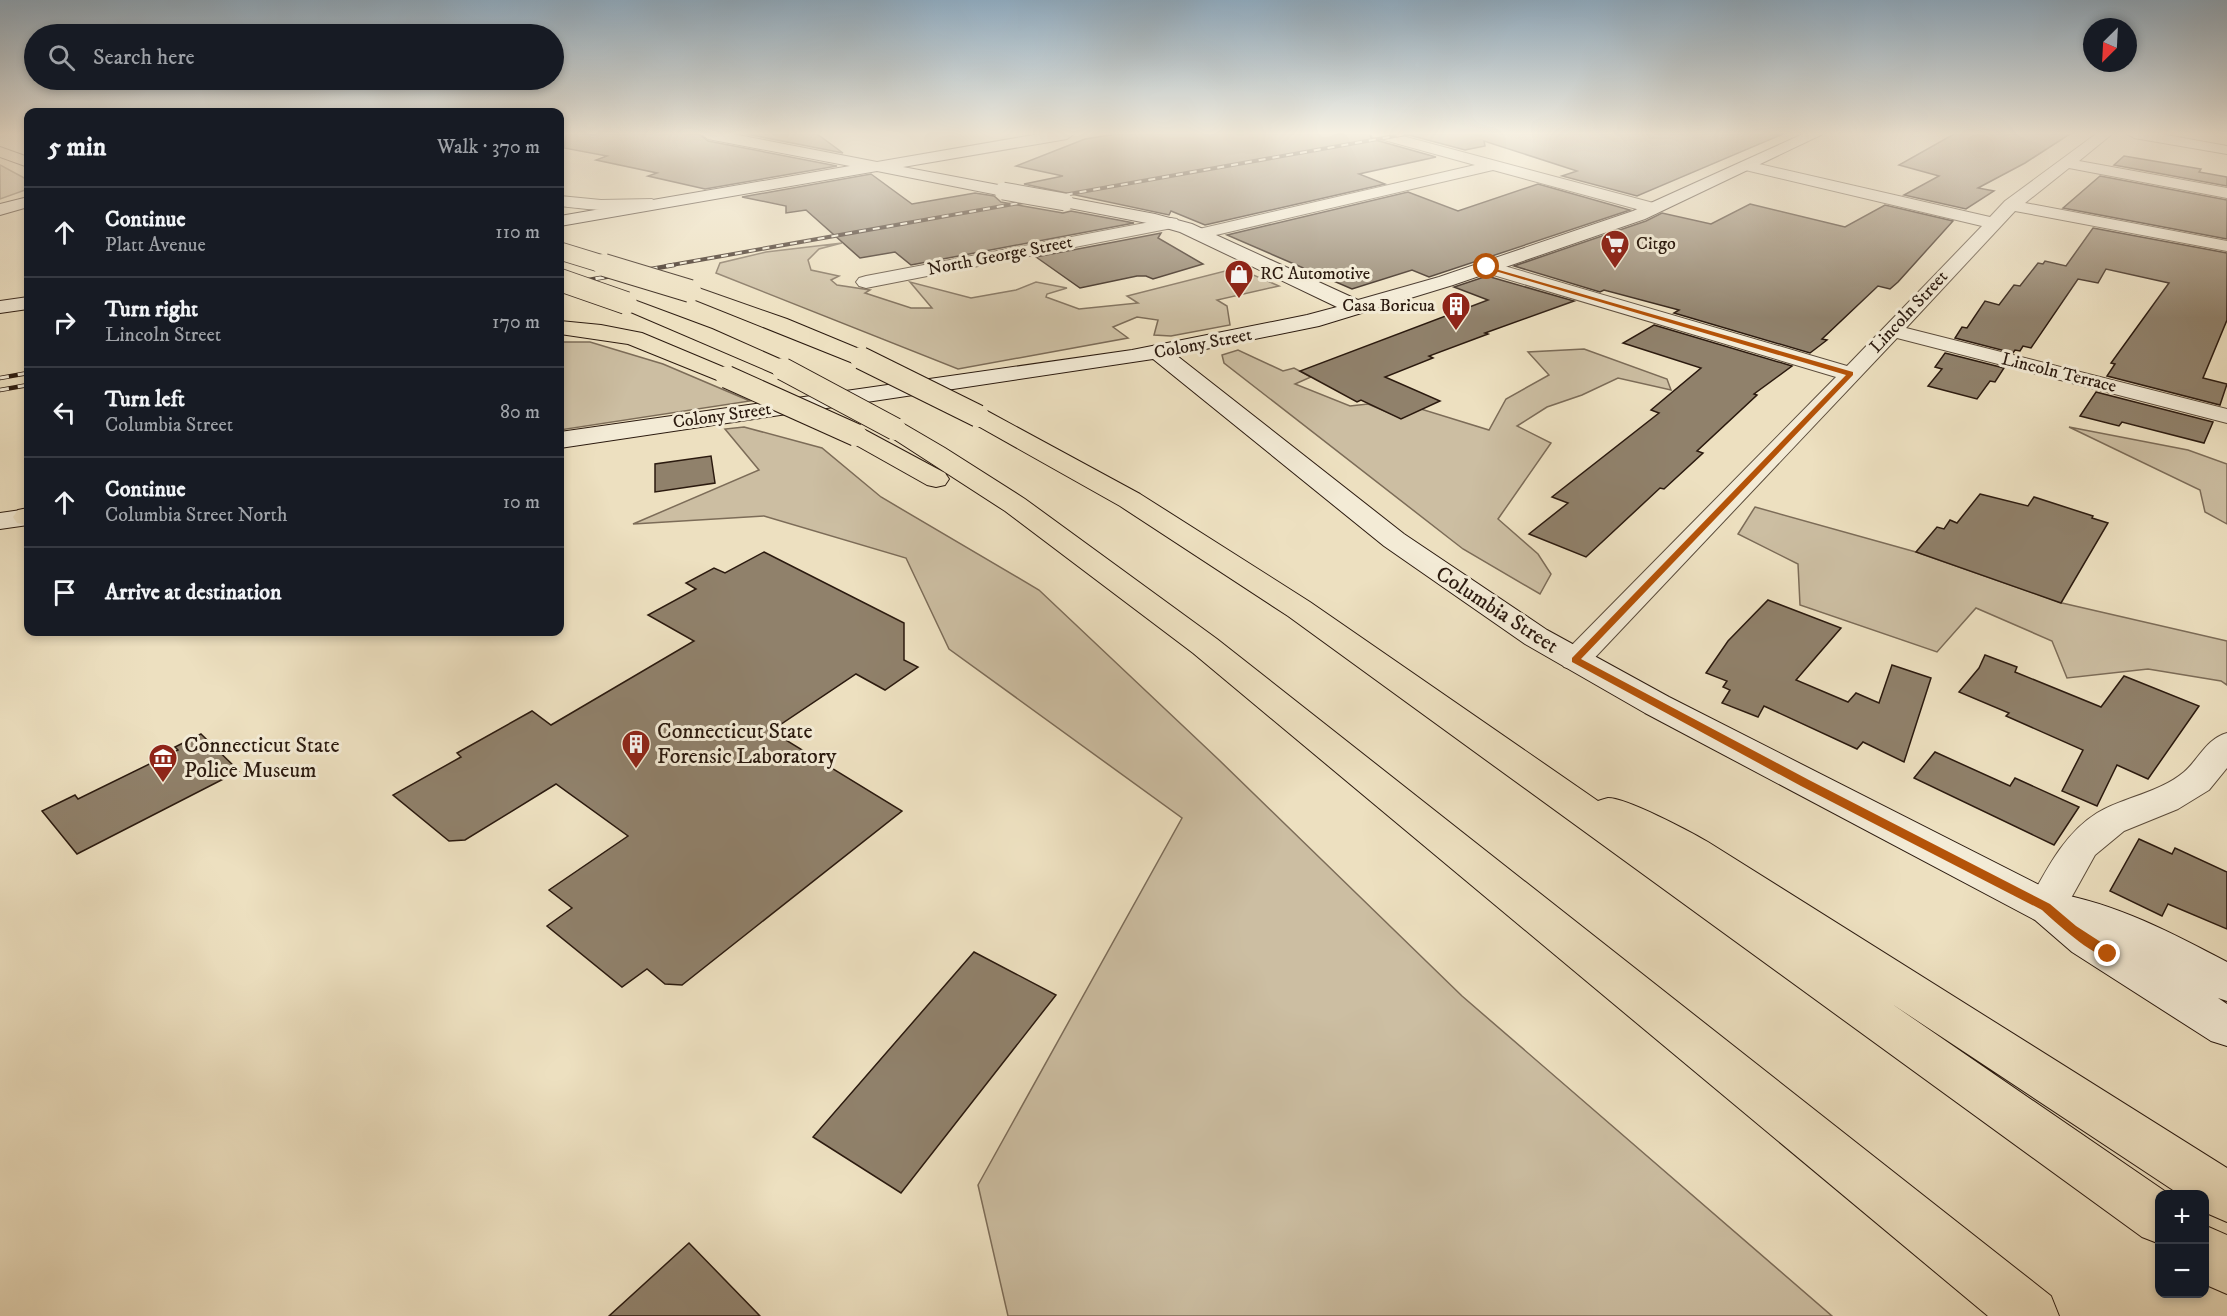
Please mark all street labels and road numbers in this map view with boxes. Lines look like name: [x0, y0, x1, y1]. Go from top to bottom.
street label: North George Street: [926, 231, 1074, 281]
street label: Lincoln Street: [1865, 266, 1953, 358]
street label: Colony Street: [1152, 324, 1254, 364]
street label: Lincoln Terrace: [1999, 348, 2119, 398]
street label: Colony Street: [671, 398, 773, 434]
street label: Columbia Street: [1431, 560, 1563, 660]

